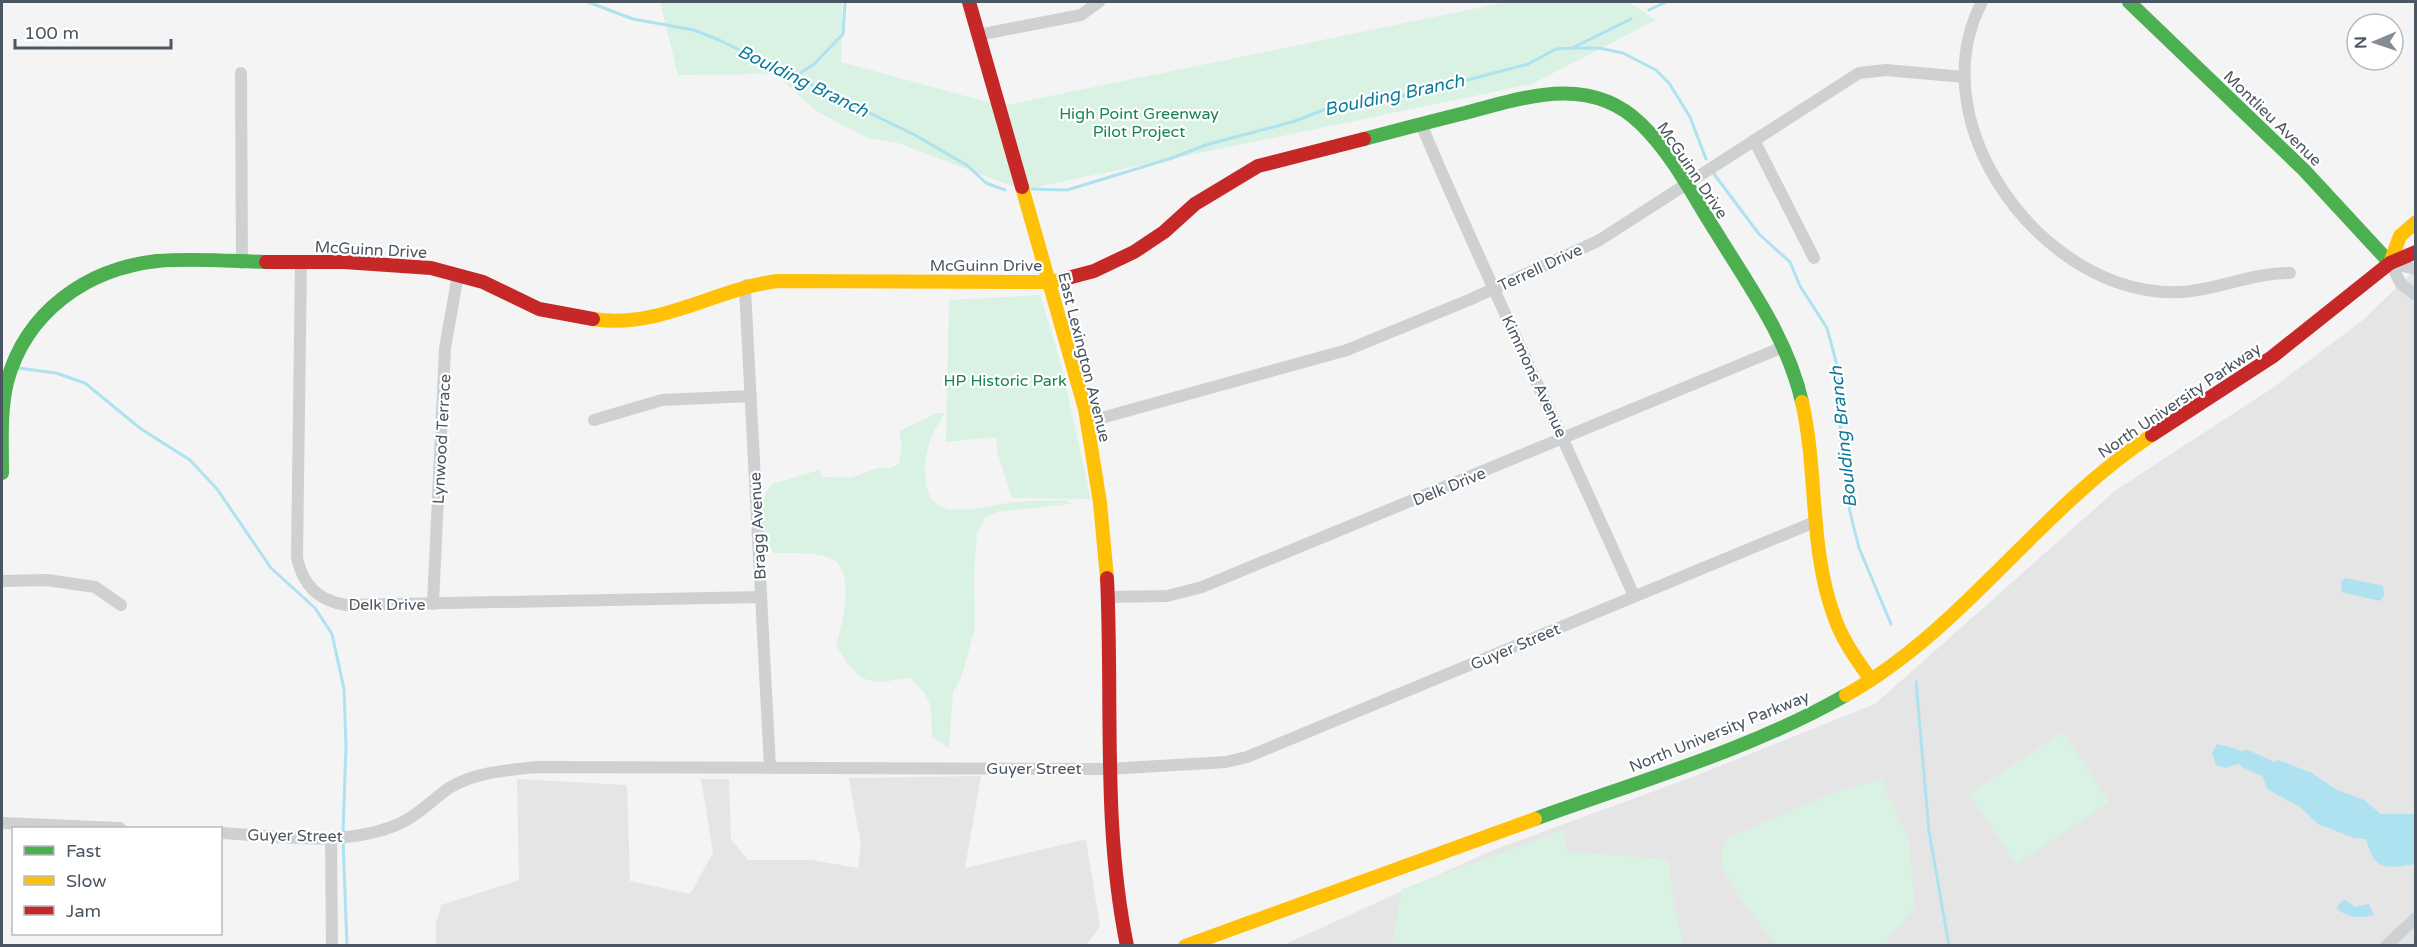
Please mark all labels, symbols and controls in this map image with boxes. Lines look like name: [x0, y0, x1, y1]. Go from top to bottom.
scale bar: [15, 12, 171, 50]
north arrow: [2345, 12, 2405, 72]
text: 100 m: [24, 22, 79, 44]
text: N: [2351, 36, 2371, 49]
water label: Boulding Branch: [734, 40, 873, 123]
street label: Montlieu Avenue: [2219, 67, 2326, 171]
water label: Boulding Branch: [1322, 69, 1467, 121]
park label: High Point Greenway Pilot Project: [1059, 104, 1219, 142]
street label: McGuinn Drive: [1652, 118, 1732, 223]
street label: McGuinn Drive: [314, 237, 428, 263]
street label: Terrell Drive: [1495, 240, 1586, 296]
street label: McGuinn Drive: [930, 256, 1042, 276]
street label: East Lexington Avenue: [1053, 270, 1115, 444]
street label: Kimmons Avenue: [1497, 312, 1571, 441]
street label: North University Parkway: [2094, 339, 2265, 463]
water label: Boulding Branch: [1825, 364, 1861, 509]
park label: HP Historic Park: [943, 371, 1067, 391]
street label: Lynwood Terrace: [429, 374, 455, 505]
street label: Delk Drive: [1410, 463, 1489, 511]
street label: Bragg Avenue: [745, 472, 771, 580]
street label: Delk Drive: [348, 595, 426, 615]
street label: Guyer Street: [1468, 619, 1563, 675]
street label: North University Parkway: [1626, 686, 1813, 777]
street label: Guyer Street: [986, 759, 1082, 779]
street label: Guyer Street: [247, 825, 343, 847]
legend: [12, 827, 222, 935]
text: Fast: [66, 840, 101, 862]
text: Slow: [66, 870, 107, 892]
text: Jam: [66, 900, 101, 922]

